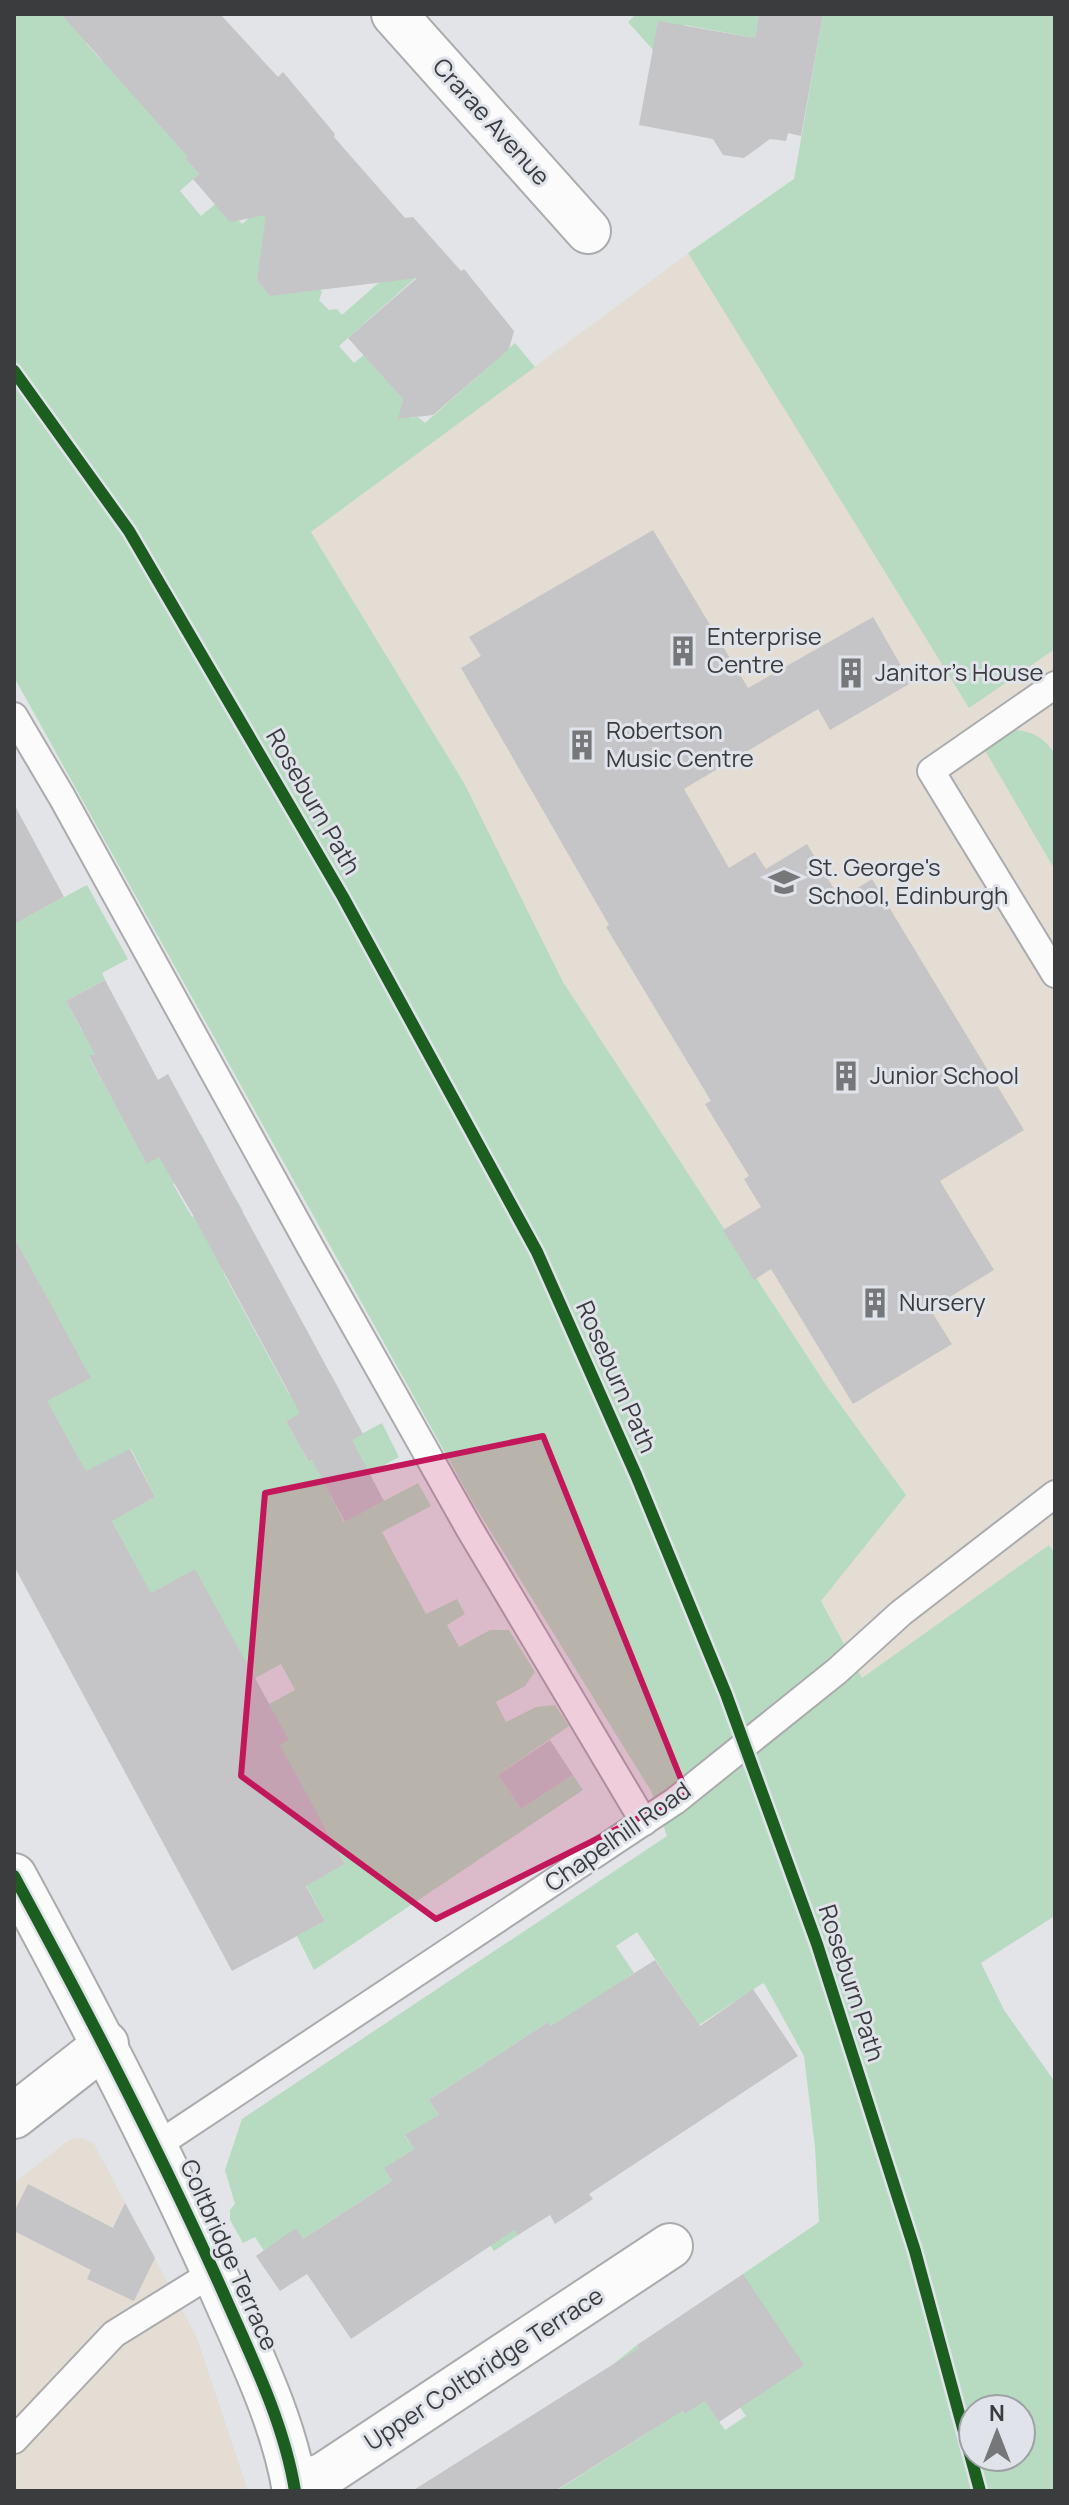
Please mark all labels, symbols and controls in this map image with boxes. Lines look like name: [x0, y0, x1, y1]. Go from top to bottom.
street label: Crarae Avenue: [426, 50, 558, 192]
place label: Enterprise Centre: [707, 619, 822, 680]
building icon: Enterprise Centre: [666, 634, 700, 668]
place label: Janitor's House: [875, 655, 1044, 688]
building icon: Janitor's House: [834, 656, 868, 690]
place label: Robertson Music Centre: [606, 713, 754, 774]
street label: Roseburn Path: [259, 722, 369, 880]
building icon: Robertson Music Centre: [565, 728, 599, 762]
place label: St. George's School, Edinburgh: [808, 850, 1008, 911]
school or university icon: St. George's School, Edinburgh: [767, 865, 801, 899]
place label: Junior School: [870, 1058, 1019, 1091]
building icon: Junior School: [829, 1059, 863, 1093]
place label: Nursery: [899, 1285, 986, 1318]
building icon: Nursery: [858, 1286, 892, 1320]
street label: Roseburn Path: [569, 1295, 666, 1458]
street label: Chapelhill Road: [537, 1773, 697, 1898]
street label: Roseburn Path: [812, 1900, 893, 2065]
street label: Coltbridge Terrace: [173, 2154, 287, 2355]
street label: Upper Coltbridge Terrace: [357, 2278, 609, 2457]
north arrow: [957, 2393, 1037, 2473]
text: N: [989, 2398, 1005, 2428]

